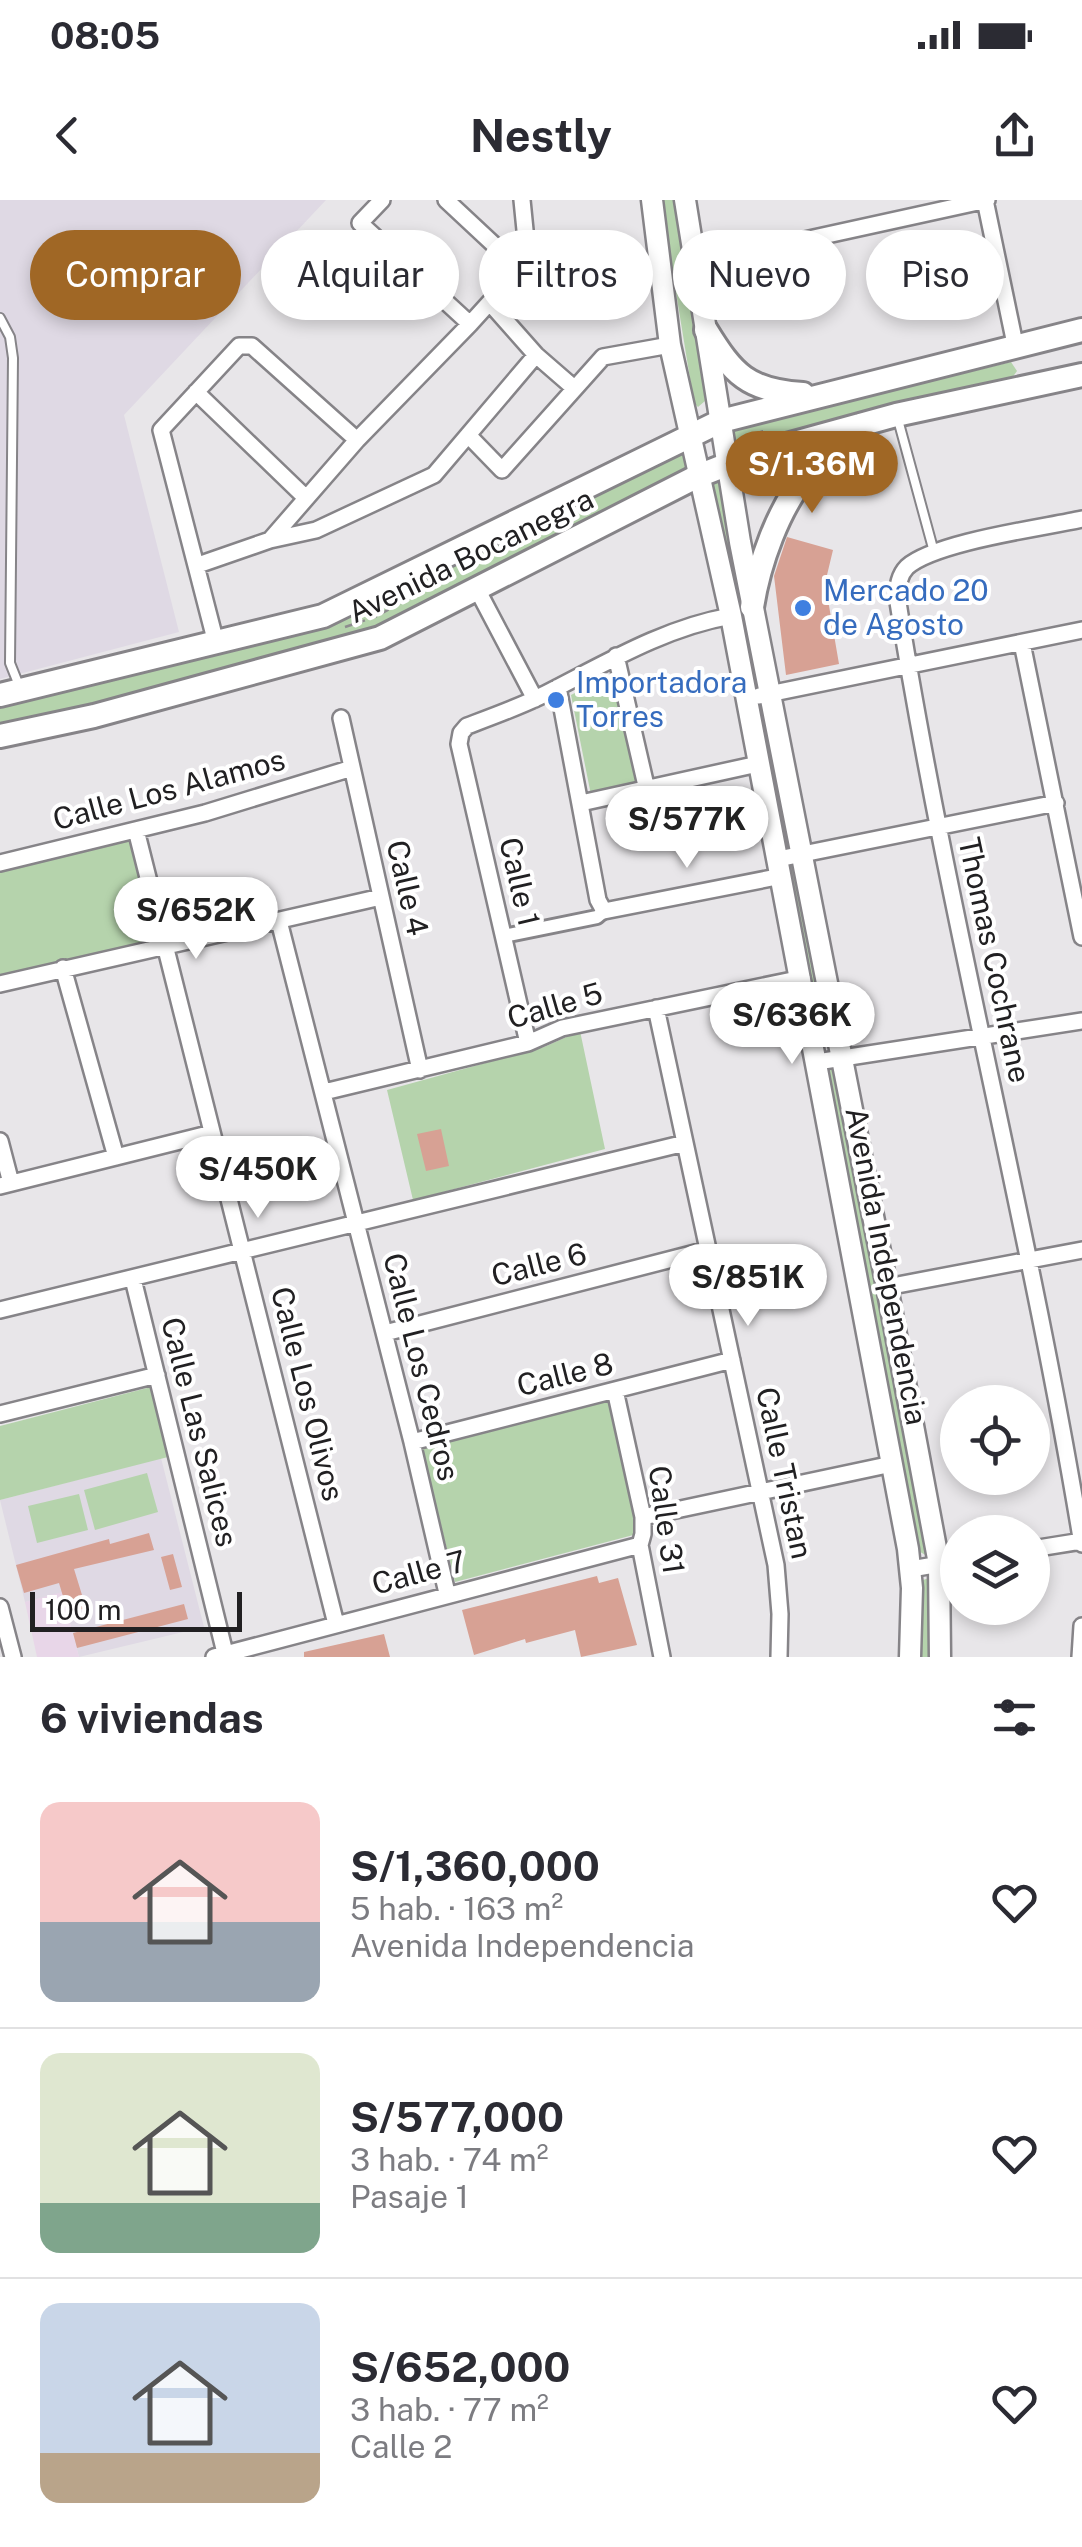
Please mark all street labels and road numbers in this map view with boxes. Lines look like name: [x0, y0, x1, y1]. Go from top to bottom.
street label: Avenida Bocanegra: [342, 480, 599, 630]
street label: Calle Los Alamos: [49, 741, 289, 837]
street label: Calle 1: [492, 834, 548, 930]
street label: Thomas Cochrane: [951, 834, 1039, 1086]
street label: Calle 4: [380, 836, 436, 939]
street label: Calle 5: [503, 974, 606, 1036]
street label: Avenida Independencia: [838, 1104, 935, 1428]
street label: Calle 6: [487, 1235, 590, 1293]
street label: Calle Los Cedros: [376, 1249, 468, 1484]
street label: Calle Los Olivos: [264, 1283, 352, 1504]
street label: Calle Las Salices: [154, 1313, 246, 1550]
street label: Calle 8: [513, 1345, 616, 1403]
street label: Calle Tristan: [749, 1384, 821, 1562]
street label: Calle 31: [642, 1463, 692, 1576]
street label: Calle 7: [368, 1542, 470, 1602]

